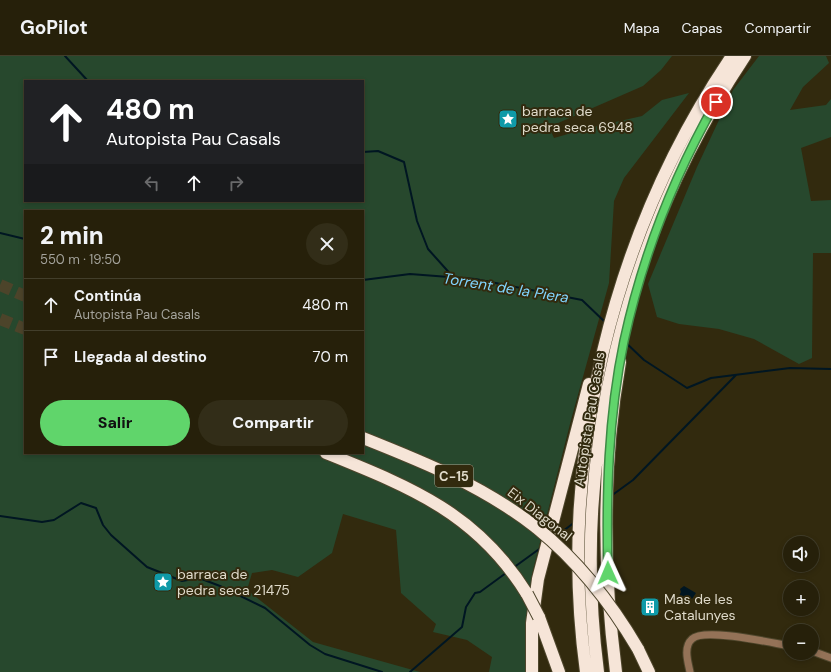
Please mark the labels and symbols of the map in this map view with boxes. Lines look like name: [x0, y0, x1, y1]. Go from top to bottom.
pin: [699, 85, 733, 119]
place label: barraca de pedra seca 6948: [522, 102, 633, 136]
place icon: barraca de pedra seca 6948: [497, 108, 519, 130]
water label: Torrent de la Piera: [442, 268, 570, 308]
street label: Autopista Pau Casals: [569, 350, 609, 488]
road number: C-15: [435, 465, 473, 487]
street label: Eix Diagonal: [504, 483, 576, 545]
position arrow: [587, 552, 629, 594]
place label: barraca de pedra seca 21475: [177, 565, 290, 599]
place icon: barraca de pedra seca 21475: [152, 571, 174, 593]
place label: Mas de les Catalunyes: [664, 590, 736, 624]
building icon: Mas de les Catalunyes: [639, 596, 661, 618]

